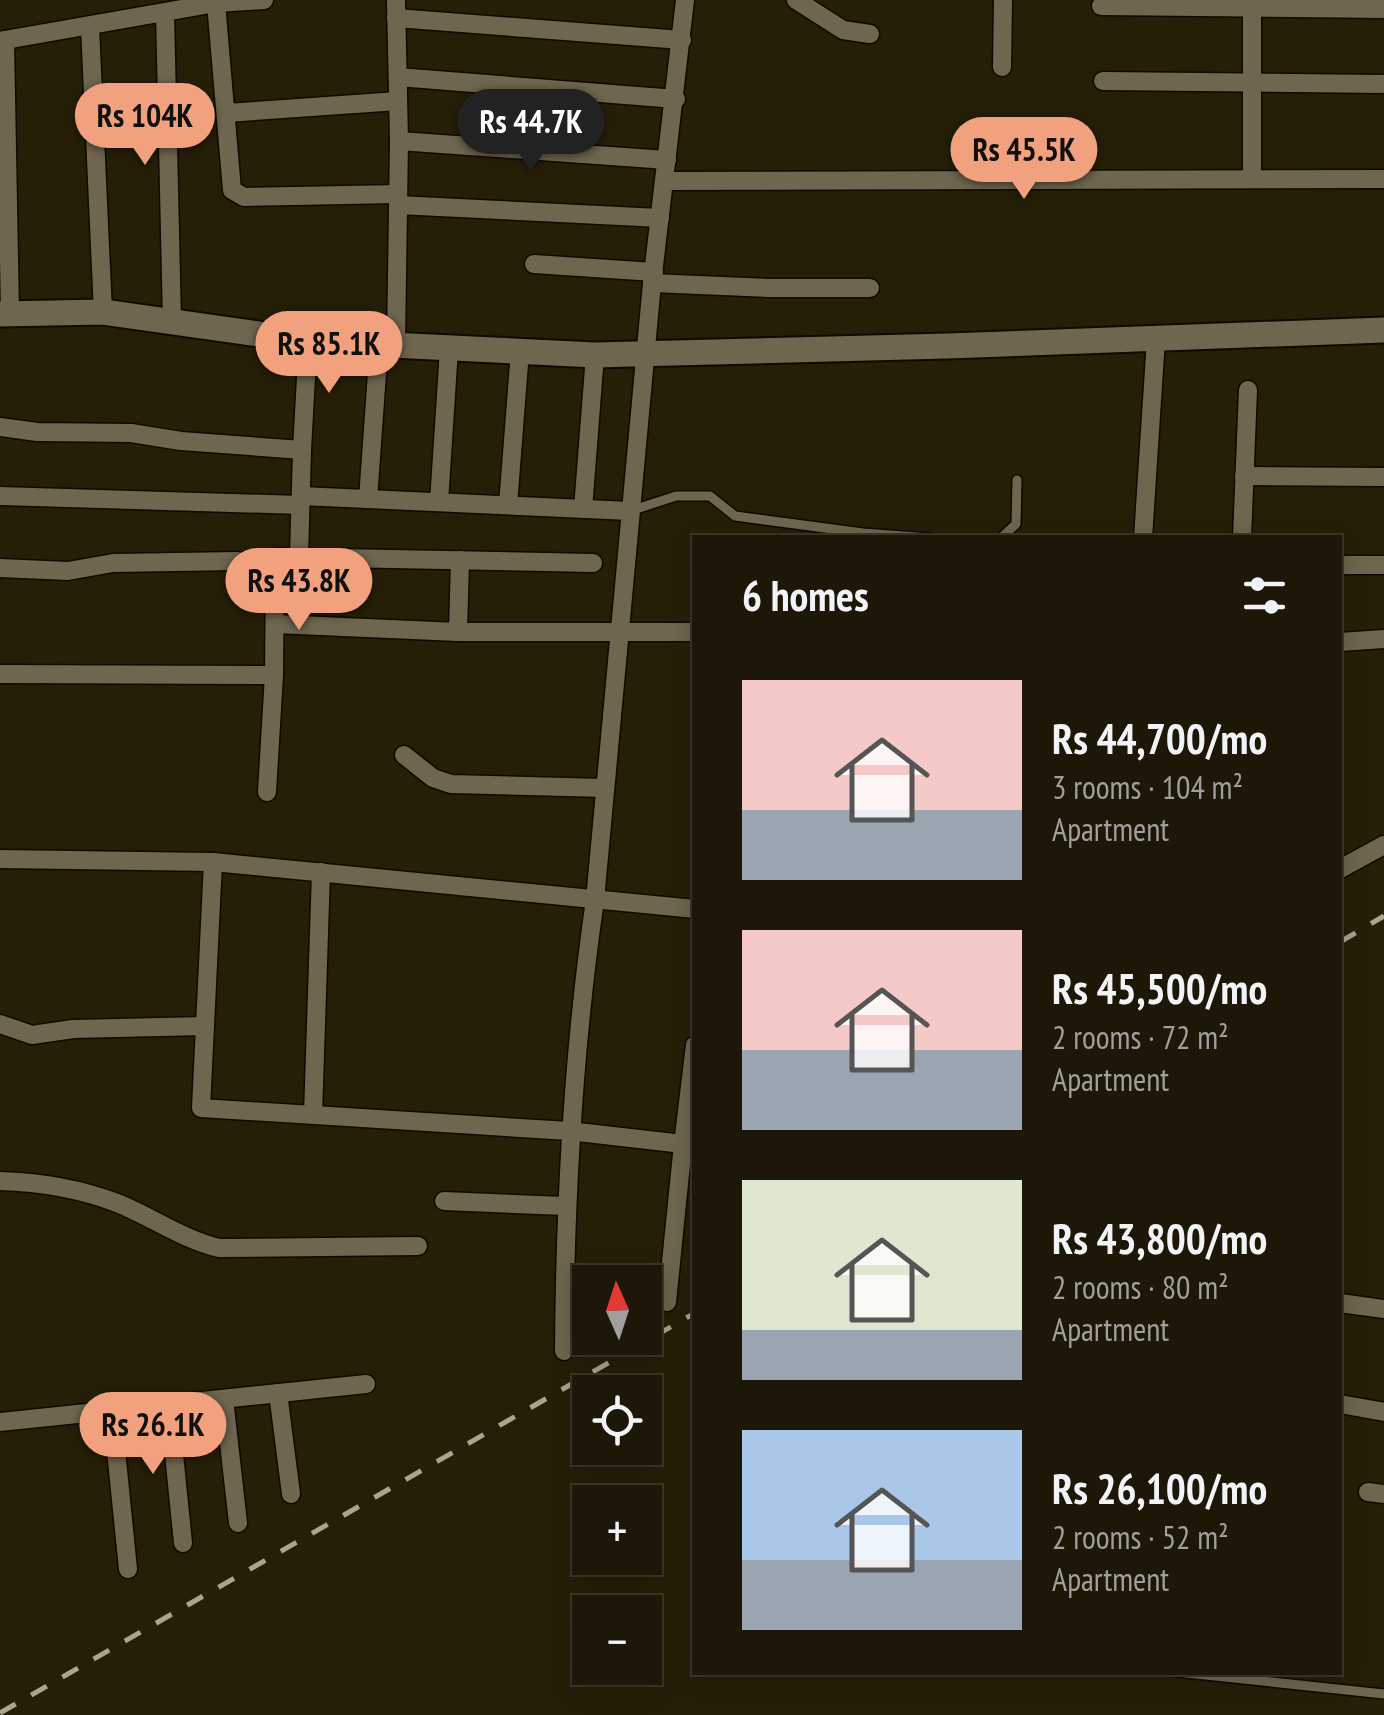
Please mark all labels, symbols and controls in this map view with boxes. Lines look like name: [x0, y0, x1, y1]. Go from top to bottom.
pin: Rs 104K: [53, 83, 237, 168]
pin: Rs 44.7K: [428, 89, 634, 174]
text: Rs 104K: [97, 94, 193, 136]
text: Rs 44.7K: [479, 100, 583, 142]
pin: Rs 45.5K: [921, 117, 1127, 202]
text: Rs 45.5K: [972, 128, 1076, 170]
pin: Rs 85.1K: [226, 311, 432, 396]
text: Rs 85.1K: [277, 322, 381, 364]
pin: Rs 43.8K: [196, 548, 402, 633]
text: Rs 43.8K: [247, 559, 351, 601]
text: 6 homes: [742, 568, 869, 623]
icon: filters: [1237, 568, 1292, 623]
text: Rs 44,700/mo: [1052, 711, 1267, 766]
icon: home: [822, 720, 942, 840]
text: 3 rooms · 104 m²: [1052, 766, 1243, 808]
text: Apartment: [1052, 808, 1169, 850]
text: Rs 45,500/mo: [1052, 961, 1267, 1016]
icon: home: [822, 970, 942, 1090]
text: 2 rooms · 72 m²: [1052, 1016, 1229, 1058]
text: Apartment: [1052, 1058, 1169, 1100]
text: Rs 43,800/mo: [1052, 1211, 1267, 1266]
icon: home: [822, 1220, 942, 1340]
north arrow: [572, 1265, 662, 1355]
map controls: [572, 1265, 662, 1685]
text: 2 rooms · 80 m²: [1052, 1266, 1229, 1308]
text: Apartment: [1052, 1308, 1169, 1350]
button: locate: [572, 1375, 662, 1465]
pin: Rs 26.1K: [50, 1392, 256, 1477]
text: Rs 26.1K: [101, 1403, 205, 1445]
text: Rs 26,100/mo: [1052, 1461, 1267, 1516]
icon: home: [822, 1470, 942, 1590]
button: +: [572, 1485, 662, 1575]
text: 2 rooms · 52 m²: [1052, 1516, 1229, 1558]
text: Apartment: [1052, 1558, 1169, 1600]
button: −: [572, 1595, 662, 1685]

